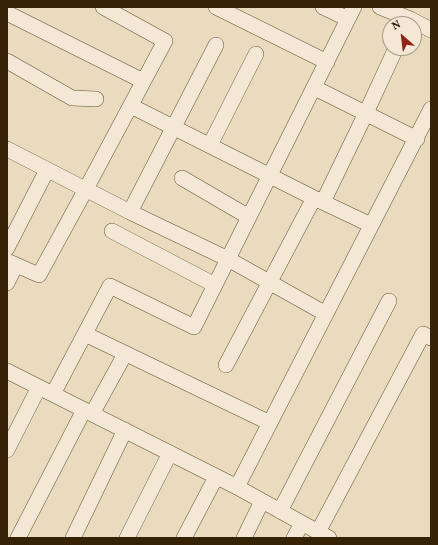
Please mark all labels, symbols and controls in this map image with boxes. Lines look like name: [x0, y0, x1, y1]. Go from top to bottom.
north arrow: [382, 16, 422, 56]
text: N: [390, 17, 404, 34]

